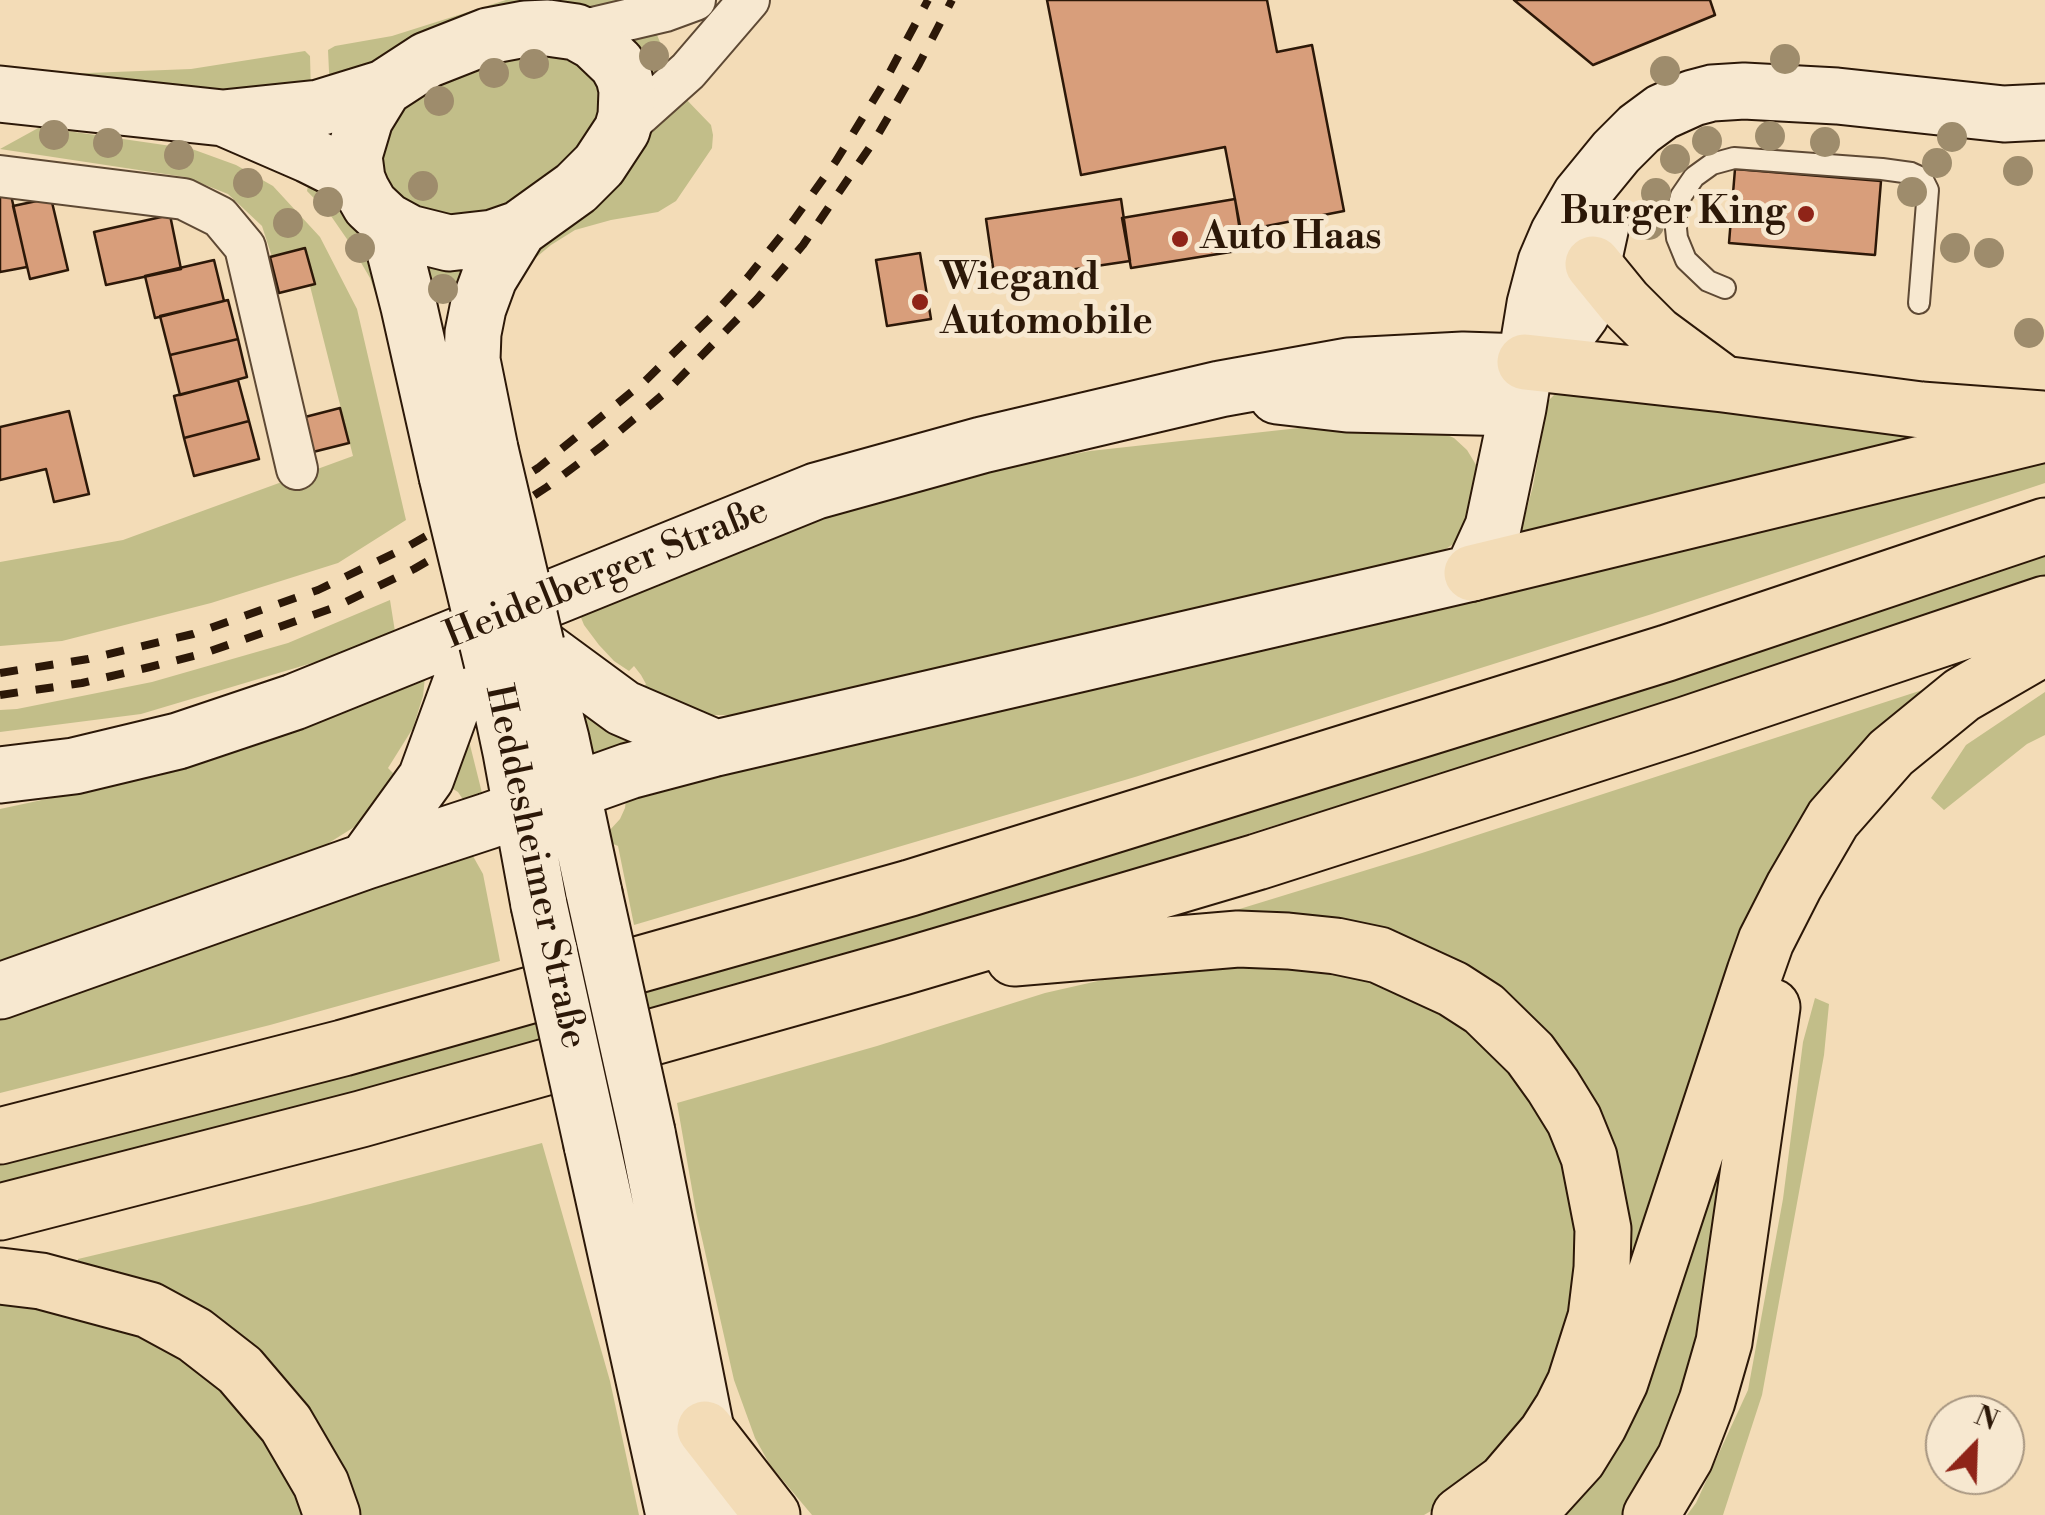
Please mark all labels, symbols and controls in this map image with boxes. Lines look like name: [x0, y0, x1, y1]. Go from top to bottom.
place label: Burger King: [1560, 191, 1786, 237]
marker: Burger King: [1795, 203, 1817, 225]
place label: Auto Haas: [1200, 216, 1381, 262]
marker: Auto Haas: [1169, 228, 1191, 250]
place label: Wiegand Automobile: [940, 257, 1153, 346]
marker: Wiegand Automobile: [909, 291, 931, 313]
street label: Heidelberger Straße: [438, 489, 776, 661]
street label: Heddesheimer Straße: [473, 681, 595, 1053]
north arrow: [1925, 1395, 2025, 1495]
text: N: [1969, 1398, 2003, 1439]

